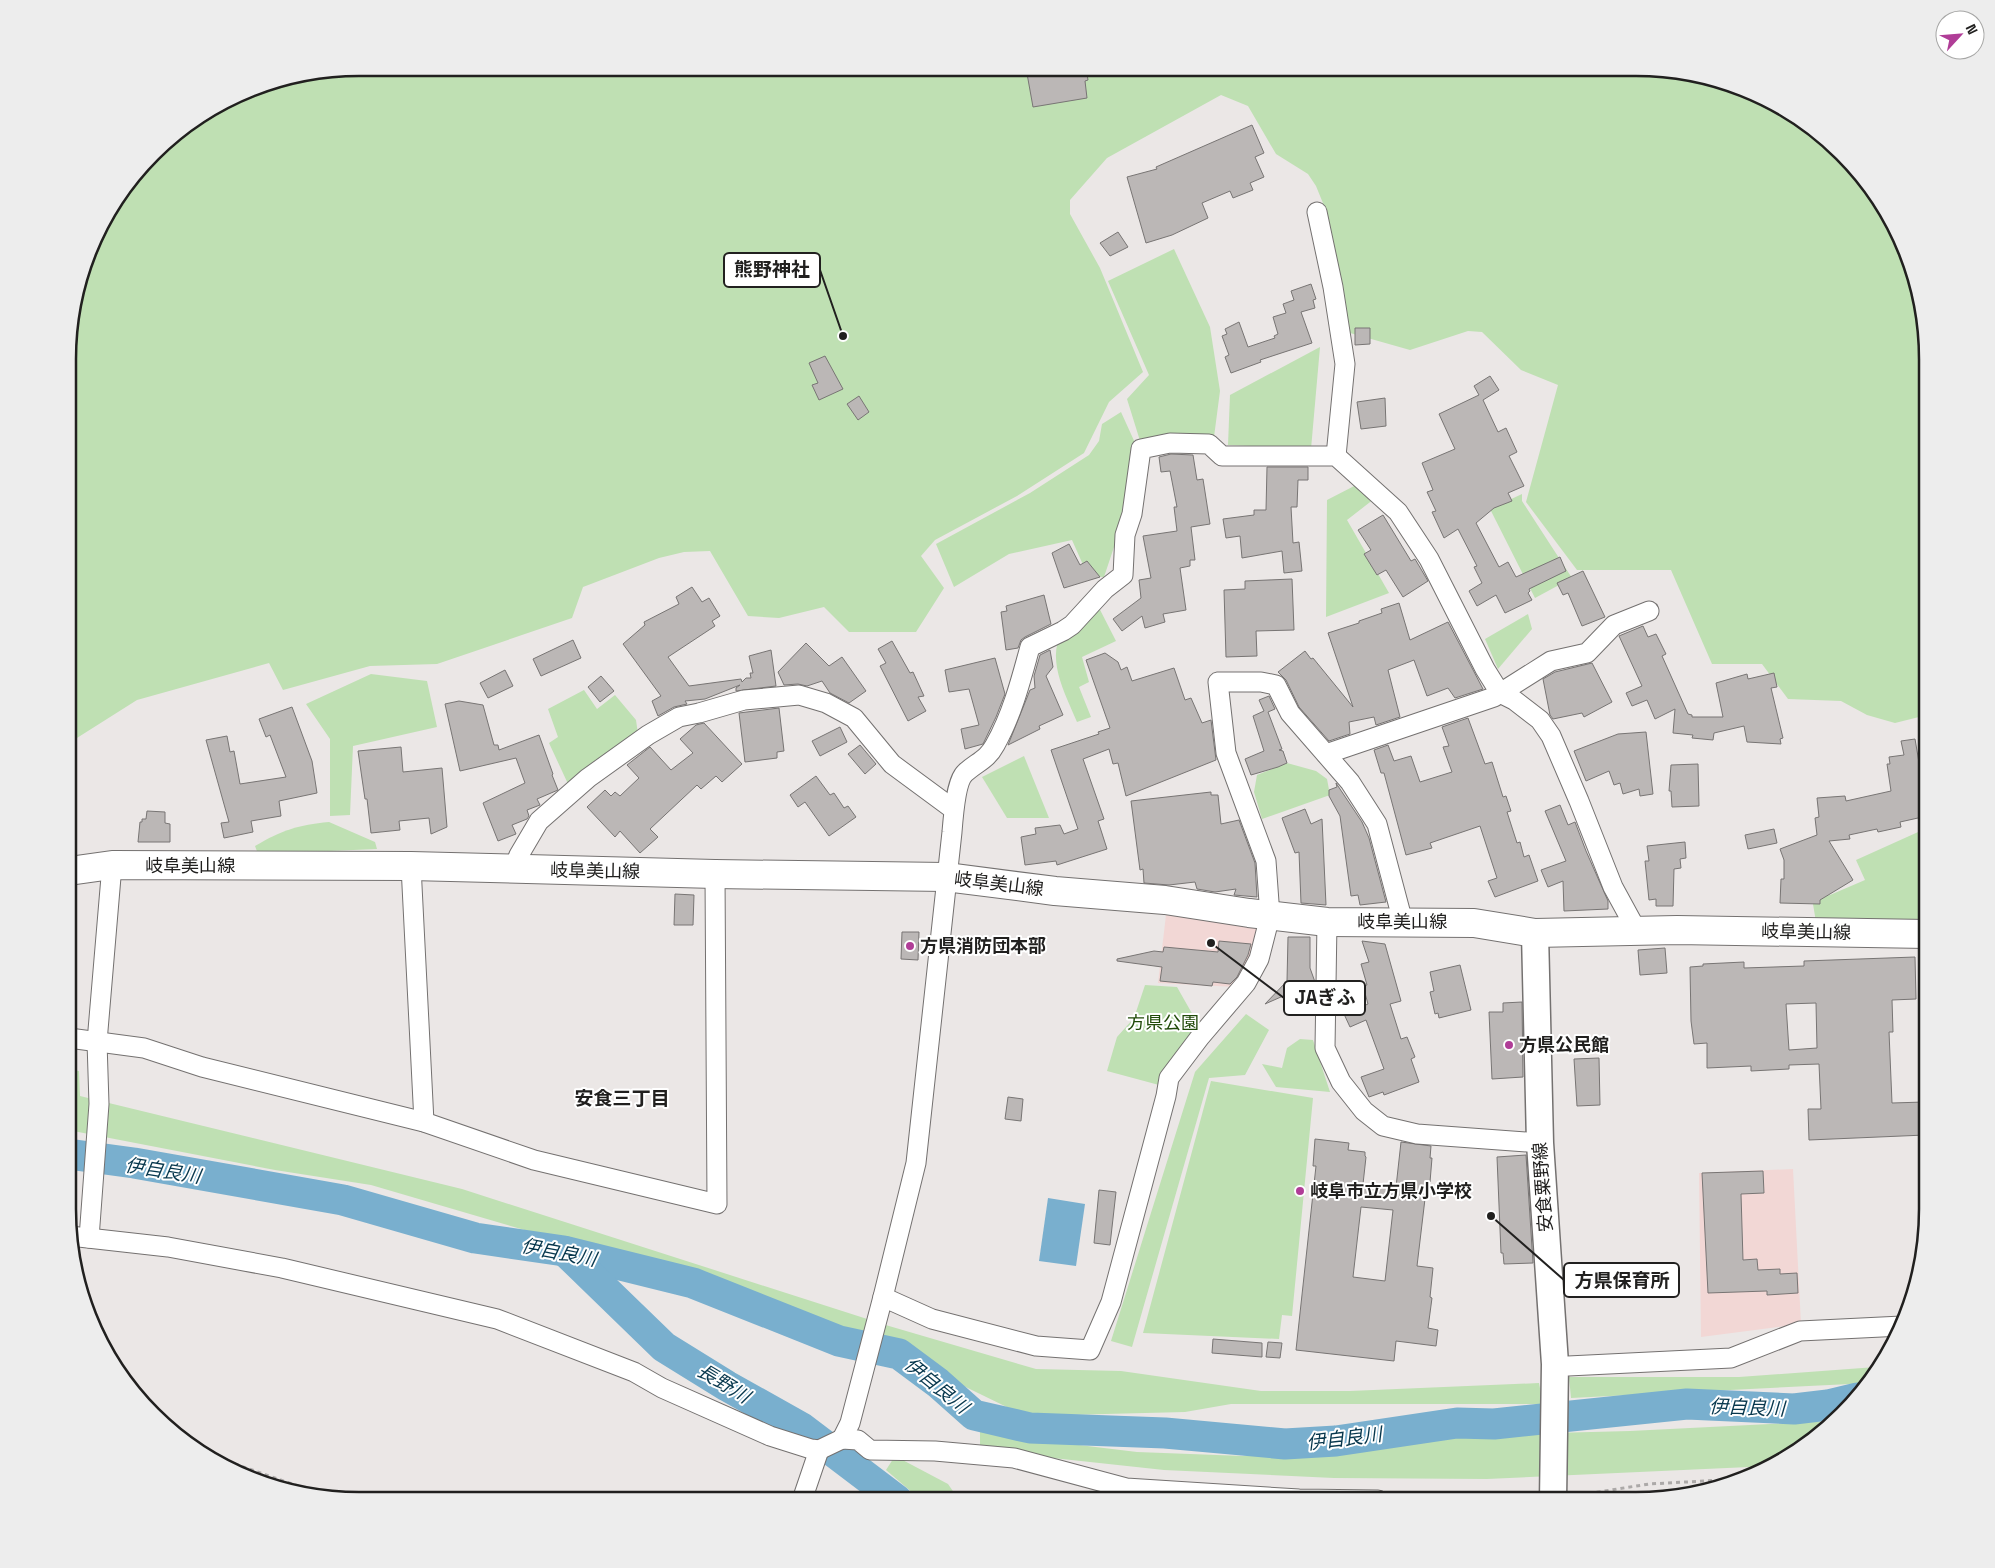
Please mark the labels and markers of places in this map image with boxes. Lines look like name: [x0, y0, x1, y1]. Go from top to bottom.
callout: 熊野神社: [724, 253, 820, 287]
place label: 方県消防団本部: [920, 934, 1046, 957]
marker: 方県消防団本部: [904, 940, 916, 952]
callout: JAぎふ: [1284, 981, 1365, 1015]
place label: 方県公民館: [1519, 1033, 1609, 1056]
marker: 方県公民館: [1503, 1039, 1515, 1051]
place label: 岐阜市立方県小学校: [1310, 1179, 1472, 1202]
marker: 岐阜市立方県小学校: [1294, 1185, 1306, 1197]
callout: 方県保育所: [1564, 1263, 1679, 1297]

